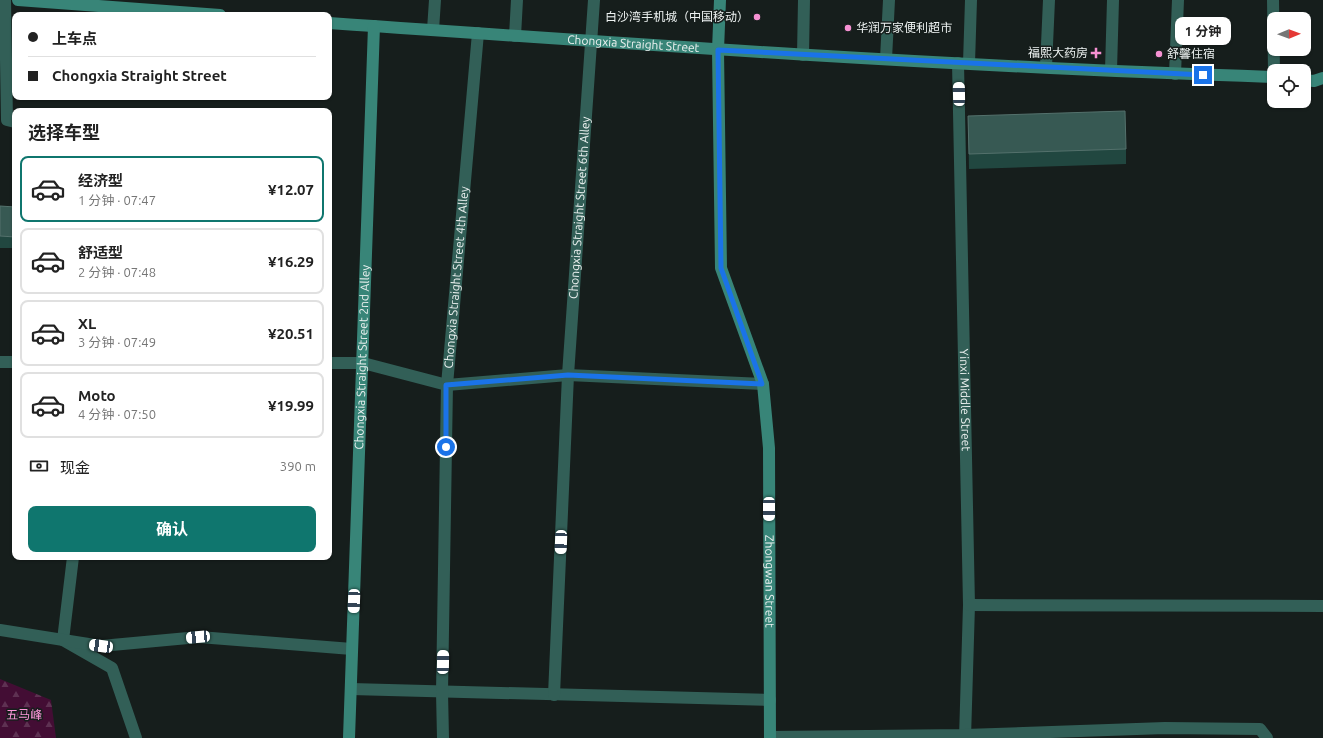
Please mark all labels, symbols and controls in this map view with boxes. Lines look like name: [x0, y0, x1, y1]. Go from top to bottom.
place label: 白沙湾手机城（中国移动）: [605, 10, 749, 23]
marker: 白沙湾手机城（中国移动）: [752, 12, 762, 22]
north arrow: [1267, 12, 1311, 56]
map controls: [1267, 12, 1311, 108]
callout: 1 分钟: [1175, 17, 1231, 45]
place label: 华润万家便利超市: [856, 21, 952, 34]
marker: 华润万家便利超市: [843, 23, 853, 33]
text: 1 分钟: [1185, 24, 1221, 38]
text: 上车点: [52, 30, 97, 47]
street label: Chongxia Straight Street: [567, 32, 700, 54]
place label: 福熙大药房: [1028, 46, 1088, 59]
place label: 舒馨住宿: [1167, 47, 1215, 60]
marker: 福熙大药房: [1091, 48, 1101, 58]
marker: 舒馨住宿: [1154, 49, 1164, 59]
button: locate: [1267, 64, 1311, 108]
route end: [1194, 66, 1212, 84]
text: Chongxia Straight Street: [52, 67, 227, 84]
car: [953, 82, 965, 106]
street label: Chongxia Straight Street 6th Alley: [566, 116, 592, 299]
text: 选择车型: [28, 122, 100, 142]
icon: car: [30, 171, 66, 207]
text: 经济型: [78, 172, 123, 189]
text: ¥12.07: [268, 181, 314, 198]
street label: Chongxia Straight Street 4th Alley: [441, 186, 470, 369]
text: 1 分钟 · 07:47: [78, 193, 156, 207]
icon: car: [30, 243, 66, 279]
text: 舒适型: [78, 244, 123, 261]
text: ¥16.29: [268, 253, 314, 270]
street label: Chongxia Straight Street 2nd Alley: [352, 264, 372, 450]
text: 2 分钟 · 07:48: [78, 265, 156, 279]
icon: car: [30, 315, 66, 351]
text: XL: [78, 315, 96, 332]
text: ¥20.51: [268, 325, 314, 342]
text: 3 分钟 · 07:49: [78, 335, 156, 349]
street label: Yinxi Middle Street: [958, 349, 973, 452]
icon: car: [30, 387, 66, 423]
text: Moto: [78, 387, 116, 404]
text: ¥19.99: [268, 397, 314, 414]
text: 4 分钟 · 07:50: [78, 407, 156, 421]
route start: [437, 438, 455, 456]
icon: cash: [28, 455, 50, 477]
text: 现金: [60, 459, 90, 476]
text: 390 m: [280, 459, 316, 473]
car: [763, 497, 775, 521]
button: 确认: [28, 506, 316, 552]
car: [555, 530, 567, 554]
street label: Zhongwan Street: [763, 535, 777, 628]
car: [348, 589, 360, 613]
car: [186, 630, 210, 644]
car: [88, 638, 114, 654]
car: [437, 650, 449, 674]
park label: 五马峰: [6, 708, 42, 721]

